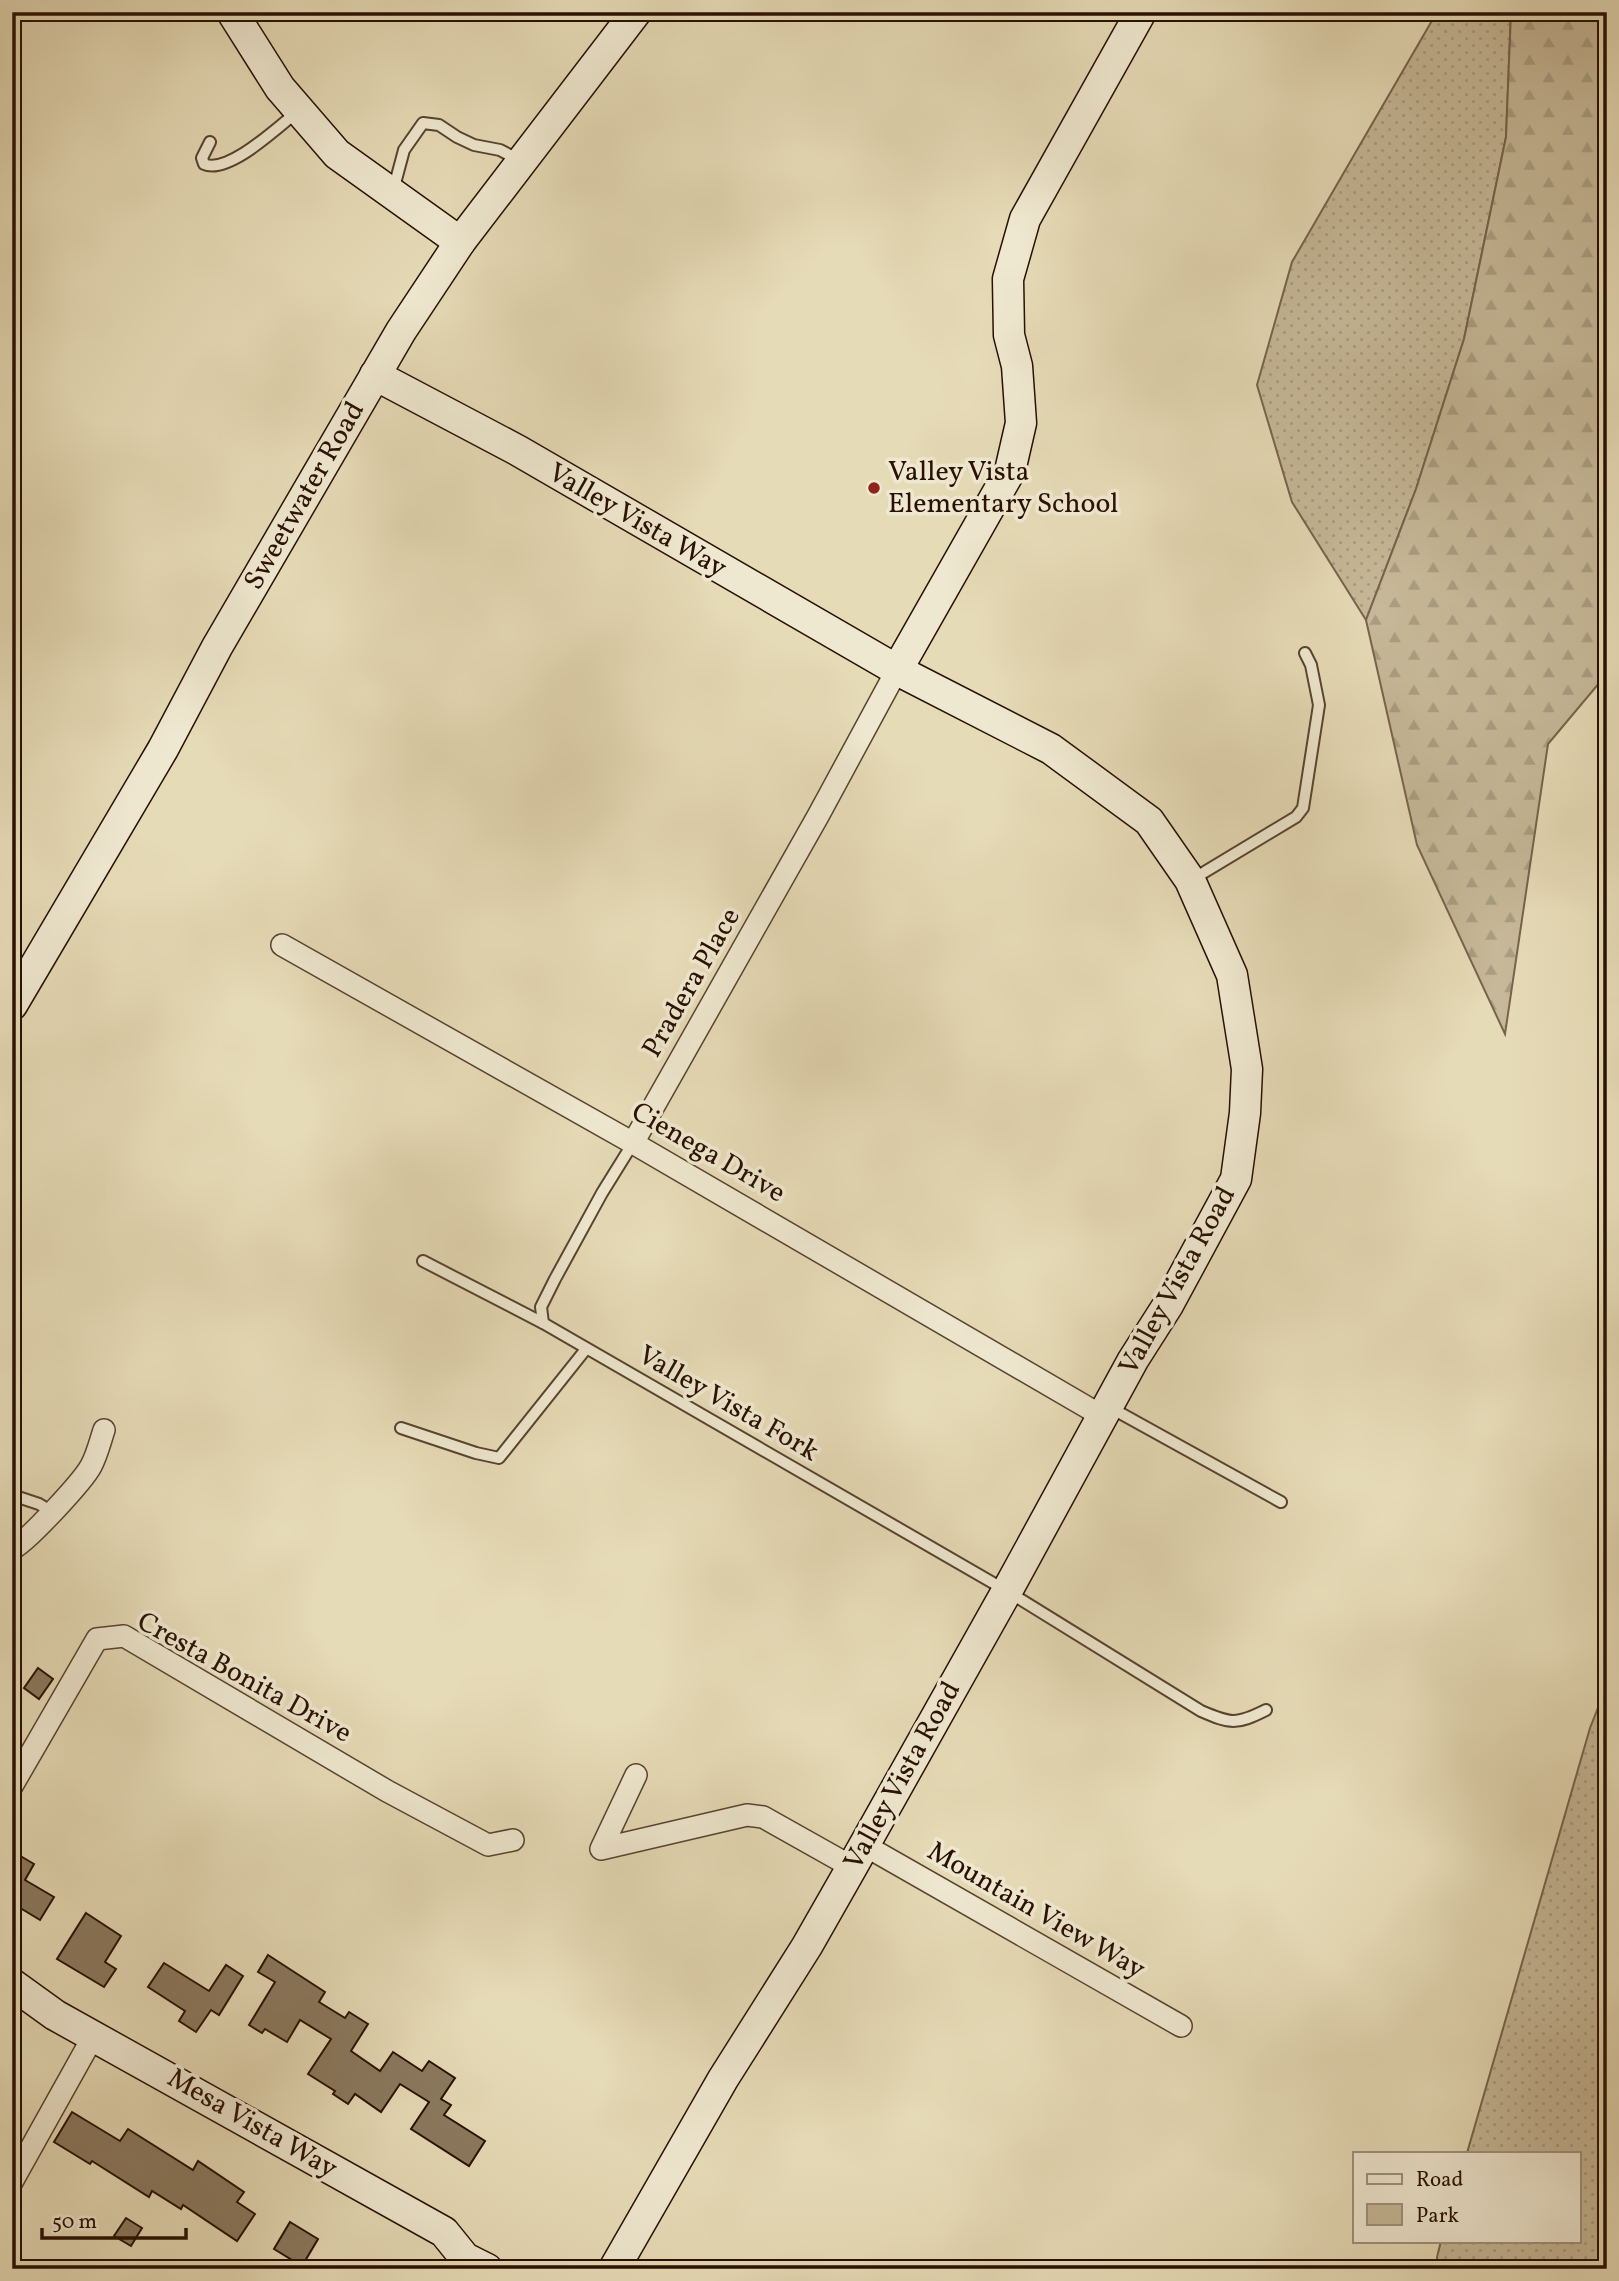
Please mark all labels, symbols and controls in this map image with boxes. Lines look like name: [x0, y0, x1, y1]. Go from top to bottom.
street label: Sweetwater Road: [235, 395, 375, 597]
place label: Valley Vista Elementary School: [888, 453, 1119, 524]
street label: Valley Vista Way: [540, 454, 734, 588]
marker: Valley Vista Elementary School: [866, 480, 882, 496]
street label: Pradera Place: [633, 901, 751, 1065]
street label: Cienega Drive: [624, 1093, 792, 1213]
street label: Valley Vista Road: [1110, 1180, 1246, 1382]
street label: Valley Vista Fork: [630, 1336, 826, 1472]
street label: Cresta Bonita Drive: [130, 1603, 358, 1753]
street label: Valley Vista Road: [835, 1675, 971, 1877]
street label: Mountain View Way: [920, 1833, 1152, 1989]
street label: Mesa Vista Way: [160, 2059, 344, 2189]
legend: [1353, 2152, 1580, 2242]
text: Road: [1416, 2166, 1463, 2195]
scale bar: [42, 2197, 186, 2241]
text: Park: [1416, 2202, 1459, 2231]
text: 50 m: [52, 2208, 97, 2237]

